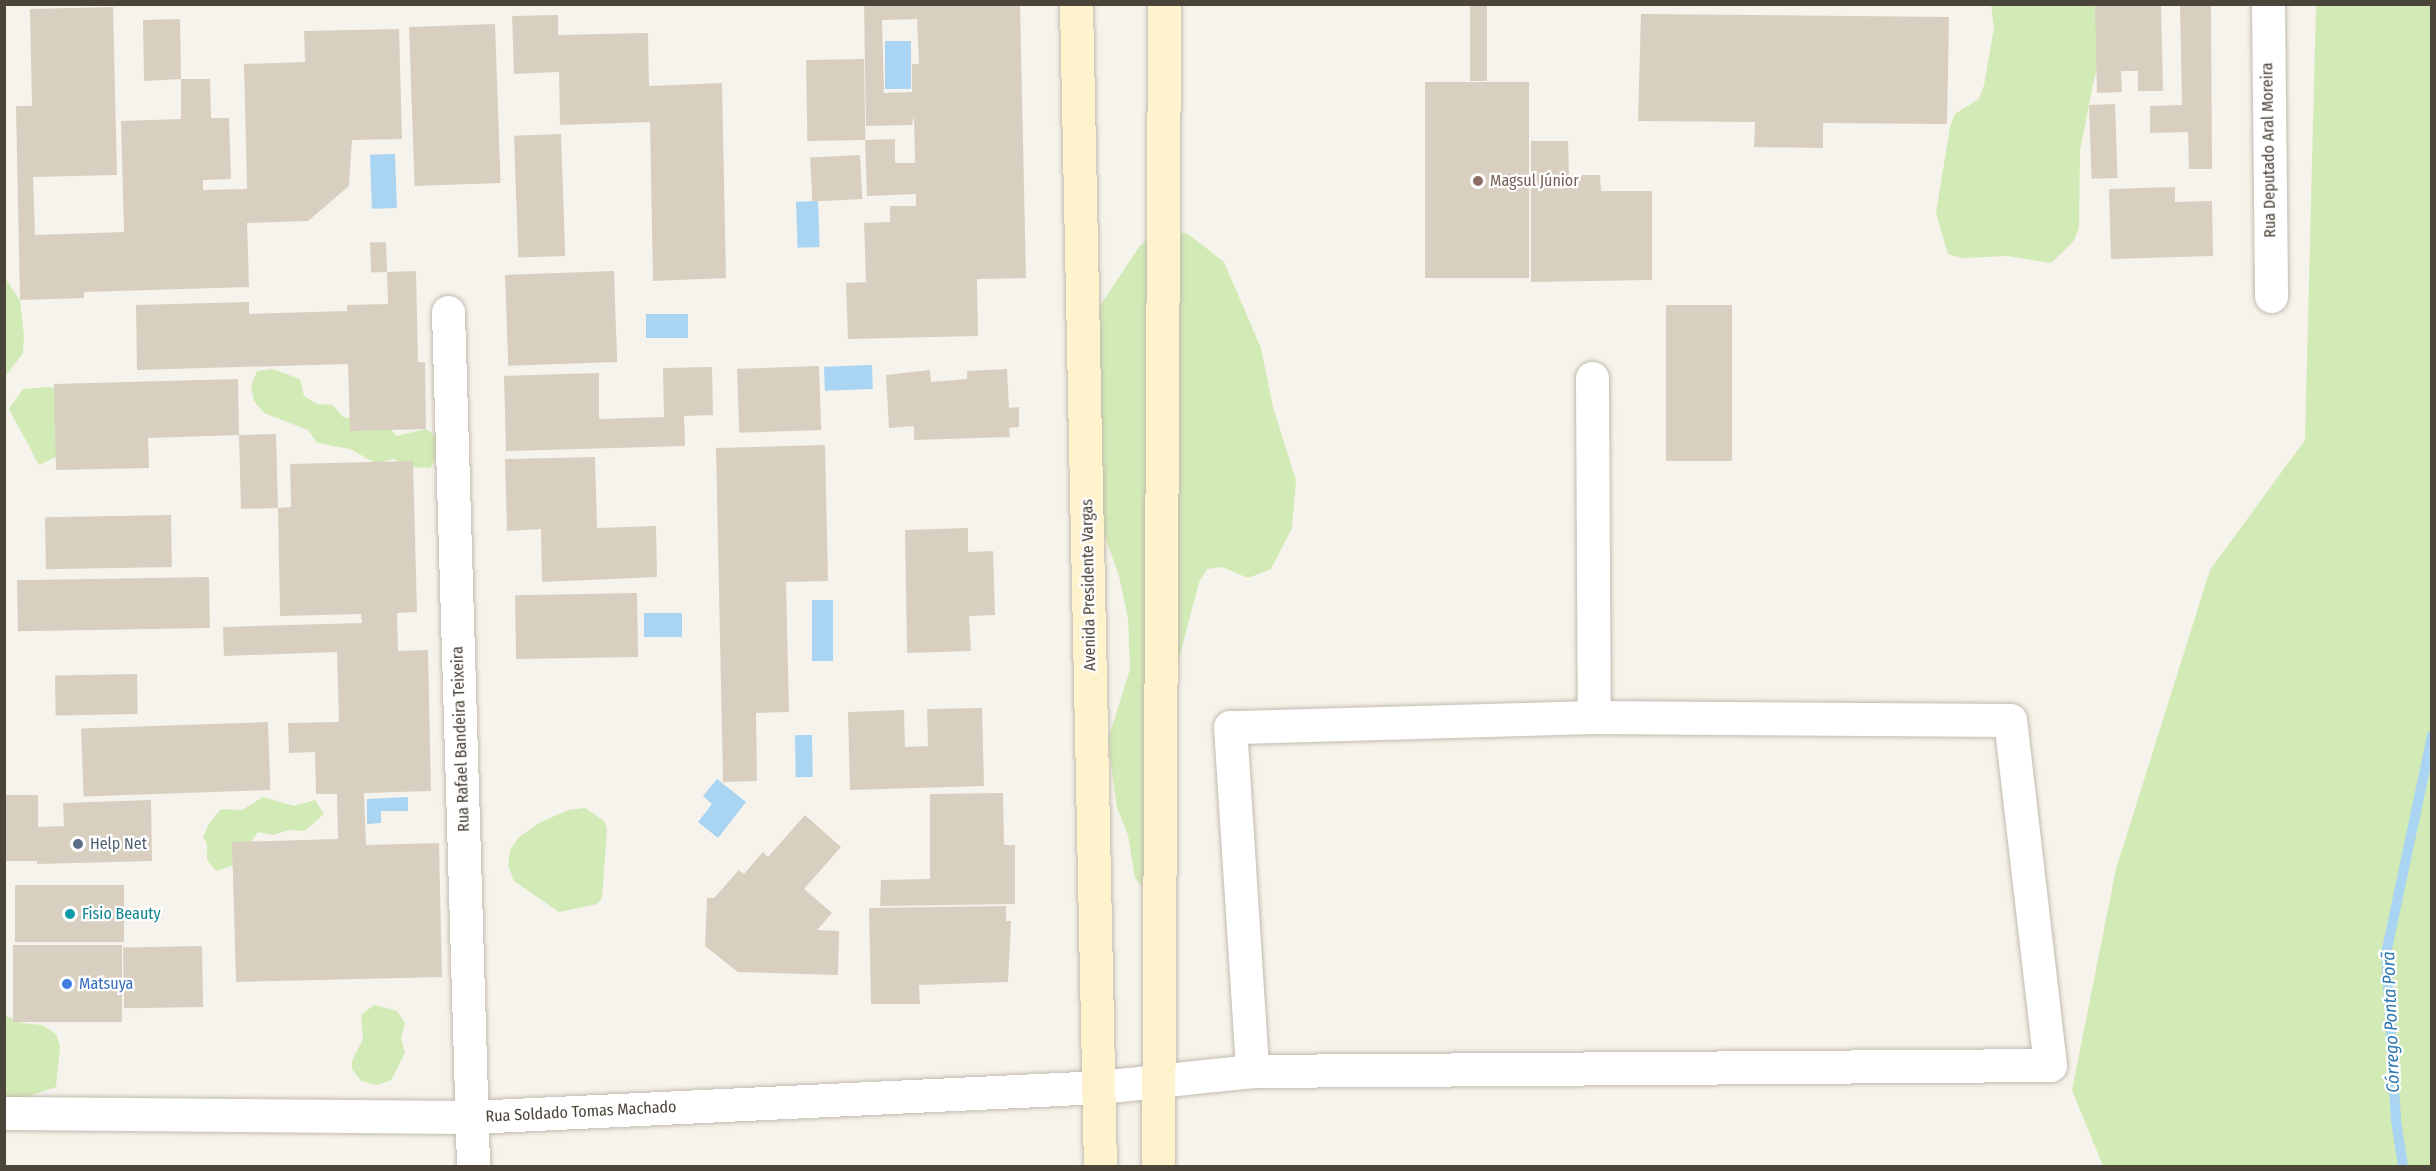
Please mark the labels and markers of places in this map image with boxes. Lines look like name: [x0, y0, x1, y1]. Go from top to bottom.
place label: Magsul Júnior: [1490, 171, 1579, 191]
marker: Magsul Júnior: [1471, 174, 1485, 188]
place label: Help Net: [90, 834, 147, 854]
marker: Help Net: [71, 837, 85, 851]
place label: Fisio Beauty: [82, 904, 161, 924]
marker: Fisio Beauty: [63, 907, 77, 921]
place label: Matsuya: [79, 974, 133, 994]
marker: Matsuya: [60, 977, 74, 991]

